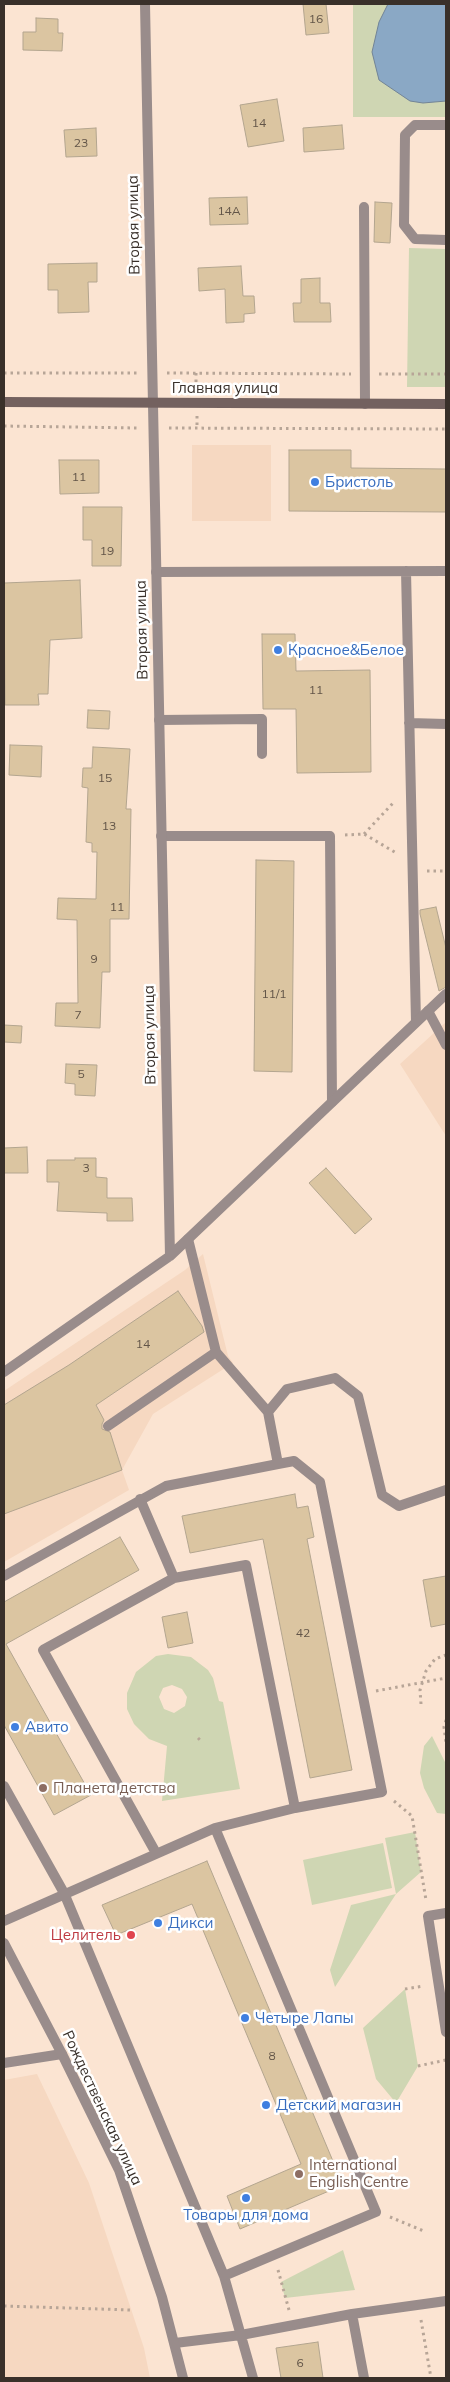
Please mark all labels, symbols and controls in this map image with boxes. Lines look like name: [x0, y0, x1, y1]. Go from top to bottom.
house number: 16: [309, 12, 323, 26]
house number: 14: [252, 116, 266, 130]
house number: 23: [74, 136, 88, 150]
street label: Вторая улица: [124, 175, 144, 275]
house number: 14А: [217, 204, 241, 218]
street label: Главная улица: [172, 379, 278, 397]
house number: 11: [72, 470, 86, 484]
place label: Бристоль: [325, 473, 393, 491]
marker: Бристоль: [309, 476, 321, 488]
house number: 19: [100, 544, 114, 558]
street label: Вторая улица: [132, 580, 152, 680]
place label: Красное&Белое: [288, 641, 404, 659]
marker: Красное&Белое: [272, 644, 284, 656]
house number: 11: [309, 683, 323, 697]
house number: 15: [98, 771, 112, 785]
house number: 13: [102, 819, 116, 833]
house number: 11: [110, 900, 124, 914]
house number: 9: [90, 952, 98, 966]
street label: Вторая улица: [140, 985, 160, 1085]
house number: 11/1: [261, 987, 287, 1001]
house number: 7: [74, 1008, 82, 1022]
house number: 5: [77, 1067, 85, 1081]
house number: 3: [82, 1161, 90, 1175]
house number: 14: [136, 1337, 150, 1351]
house number: 42: [296, 1626, 310, 1640]
place label: Авито: [25, 1718, 69, 1736]
marker: Авито: [9, 1721, 21, 1733]
place label: Планета детства: [53, 1779, 176, 1797]
marker: Планета детства: [37, 1782, 49, 1794]
place label: Дикси: [168, 1914, 214, 1932]
marker: Дикси: [152, 1917, 164, 1929]
place label: Целитель: [51, 1926, 121, 1944]
marker: Целитель: [125, 1929, 137, 1941]
place label: Четыре Лапы: [255, 2009, 354, 2027]
marker: Четыре Лапы: [239, 2012, 251, 2024]
street label: Рождественская улица: [58, 2028, 146, 2188]
house number: 8: [268, 2049, 276, 2063]
place label: Детский магазин: [276, 2096, 401, 2114]
marker: Детский магазин: [260, 2099, 272, 2111]
place label: International English Centre: [309, 2156, 408, 2191]
marker: International English Centre: [293, 2168, 305, 2180]
marker: Товары для дома: [240, 2192, 252, 2204]
place label: Товары для дома: [183, 2206, 309, 2224]
house number: 6: [296, 2356, 304, 2370]

